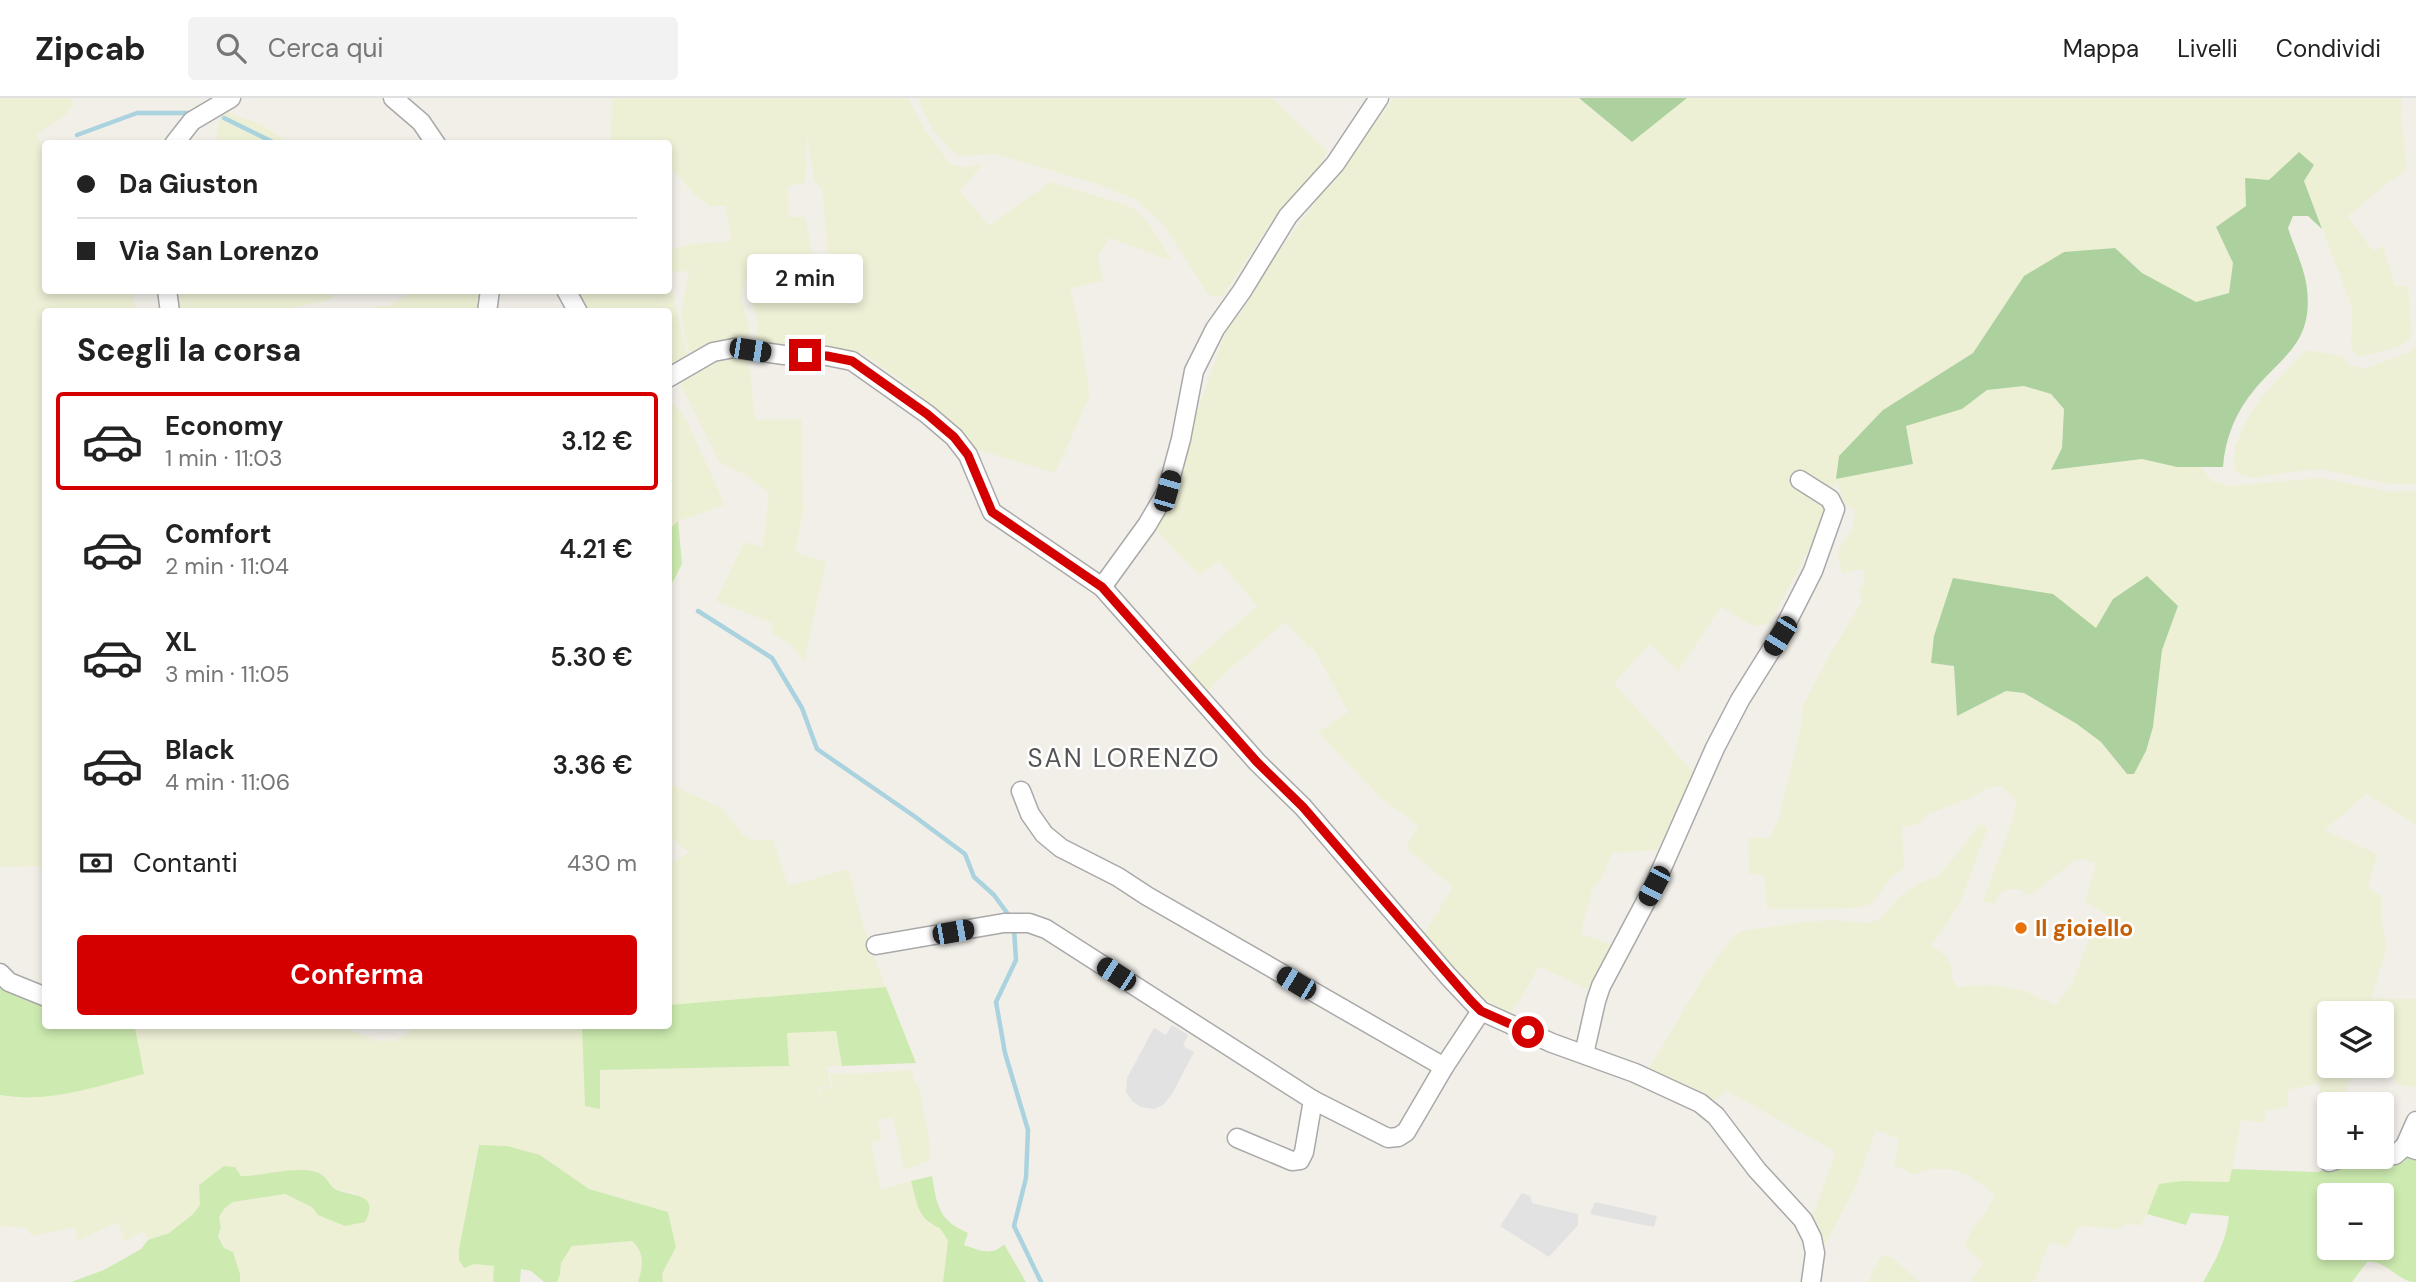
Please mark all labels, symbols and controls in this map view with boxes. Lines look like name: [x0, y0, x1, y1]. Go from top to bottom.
search box: [188, 17, 678, 80]
text: Zipcab: [35, 27, 146, 70]
icon: search: [212, 29, 250, 67]
text: Cerca qui: [268, 31, 384, 65]
text: Mappa: [2063, 33, 2139, 64]
text: Livelli: [2177, 33, 2238, 64]
text: Condividi: [2276, 33, 2381, 64]
text: Da Giuston: [119, 167, 258, 201]
text: Via San Lorenzo: [119, 234, 319, 268]
callout: 2 min: [747, 254, 863, 302]
text: 2 min: [775, 263, 835, 293]
text: Scegli la corsa: [77, 329, 301, 371]
car: [728, 336, 773, 364]
route end: [789, 339, 821, 371]
text: Economy: [165, 409, 283, 443]
icon: car: [81, 410, 144, 473]
text: 3.12 €: [561, 424, 633, 458]
text: 1 min · 11:03: [165, 443, 283, 473]
car: [1152, 468, 1183, 514]
text: Comfort: [165, 517, 271, 551]
icon: car: [81, 518, 144, 581]
text: 4.21 €: [559, 532, 633, 566]
text: 2 min · 11:04: [165, 551, 289, 581]
car: [1760, 613, 1801, 659]
text: XL: [165, 625, 197, 659]
icon: car: [81, 626, 144, 689]
text: 5.30 €: [550, 640, 633, 674]
text: 3 min · 11:05: [165, 659, 289, 689]
text: Black: [165, 733, 235, 767]
icon: car: [81, 734, 144, 797]
district label: SAN LORENZO: [1027, 741, 1221, 775]
text: 3.36 €: [553, 748, 633, 782]
text: 4 min · 11:06: [165, 767, 290, 797]
icon: cash: [77, 844, 115, 882]
text: Contanti: [133, 846, 238, 880]
text: 430 m: [567, 848, 637, 878]
car: [1635, 863, 1674, 909]
place label: Il gioiello: [2035, 913, 2133, 943]
car: [931, 918, 976, 946]
marker: Il gioiello: [2013, 920, 2029, 936]
button: Conferma: [77, 935, 637, 1015]
car: [1093, 954, 1140, 994]
car: [1273, 963, 1320, 1003]
map controls: [2317, 1001, 2394, 1260]
button: layers: [2317, 1001, 2394, 1078]
route start: [1512, 1016, 1544, 1048]
button: +: [2317, 1092, 2394, 1169]
button: −: [2317, 1183, 2394, 1260]

